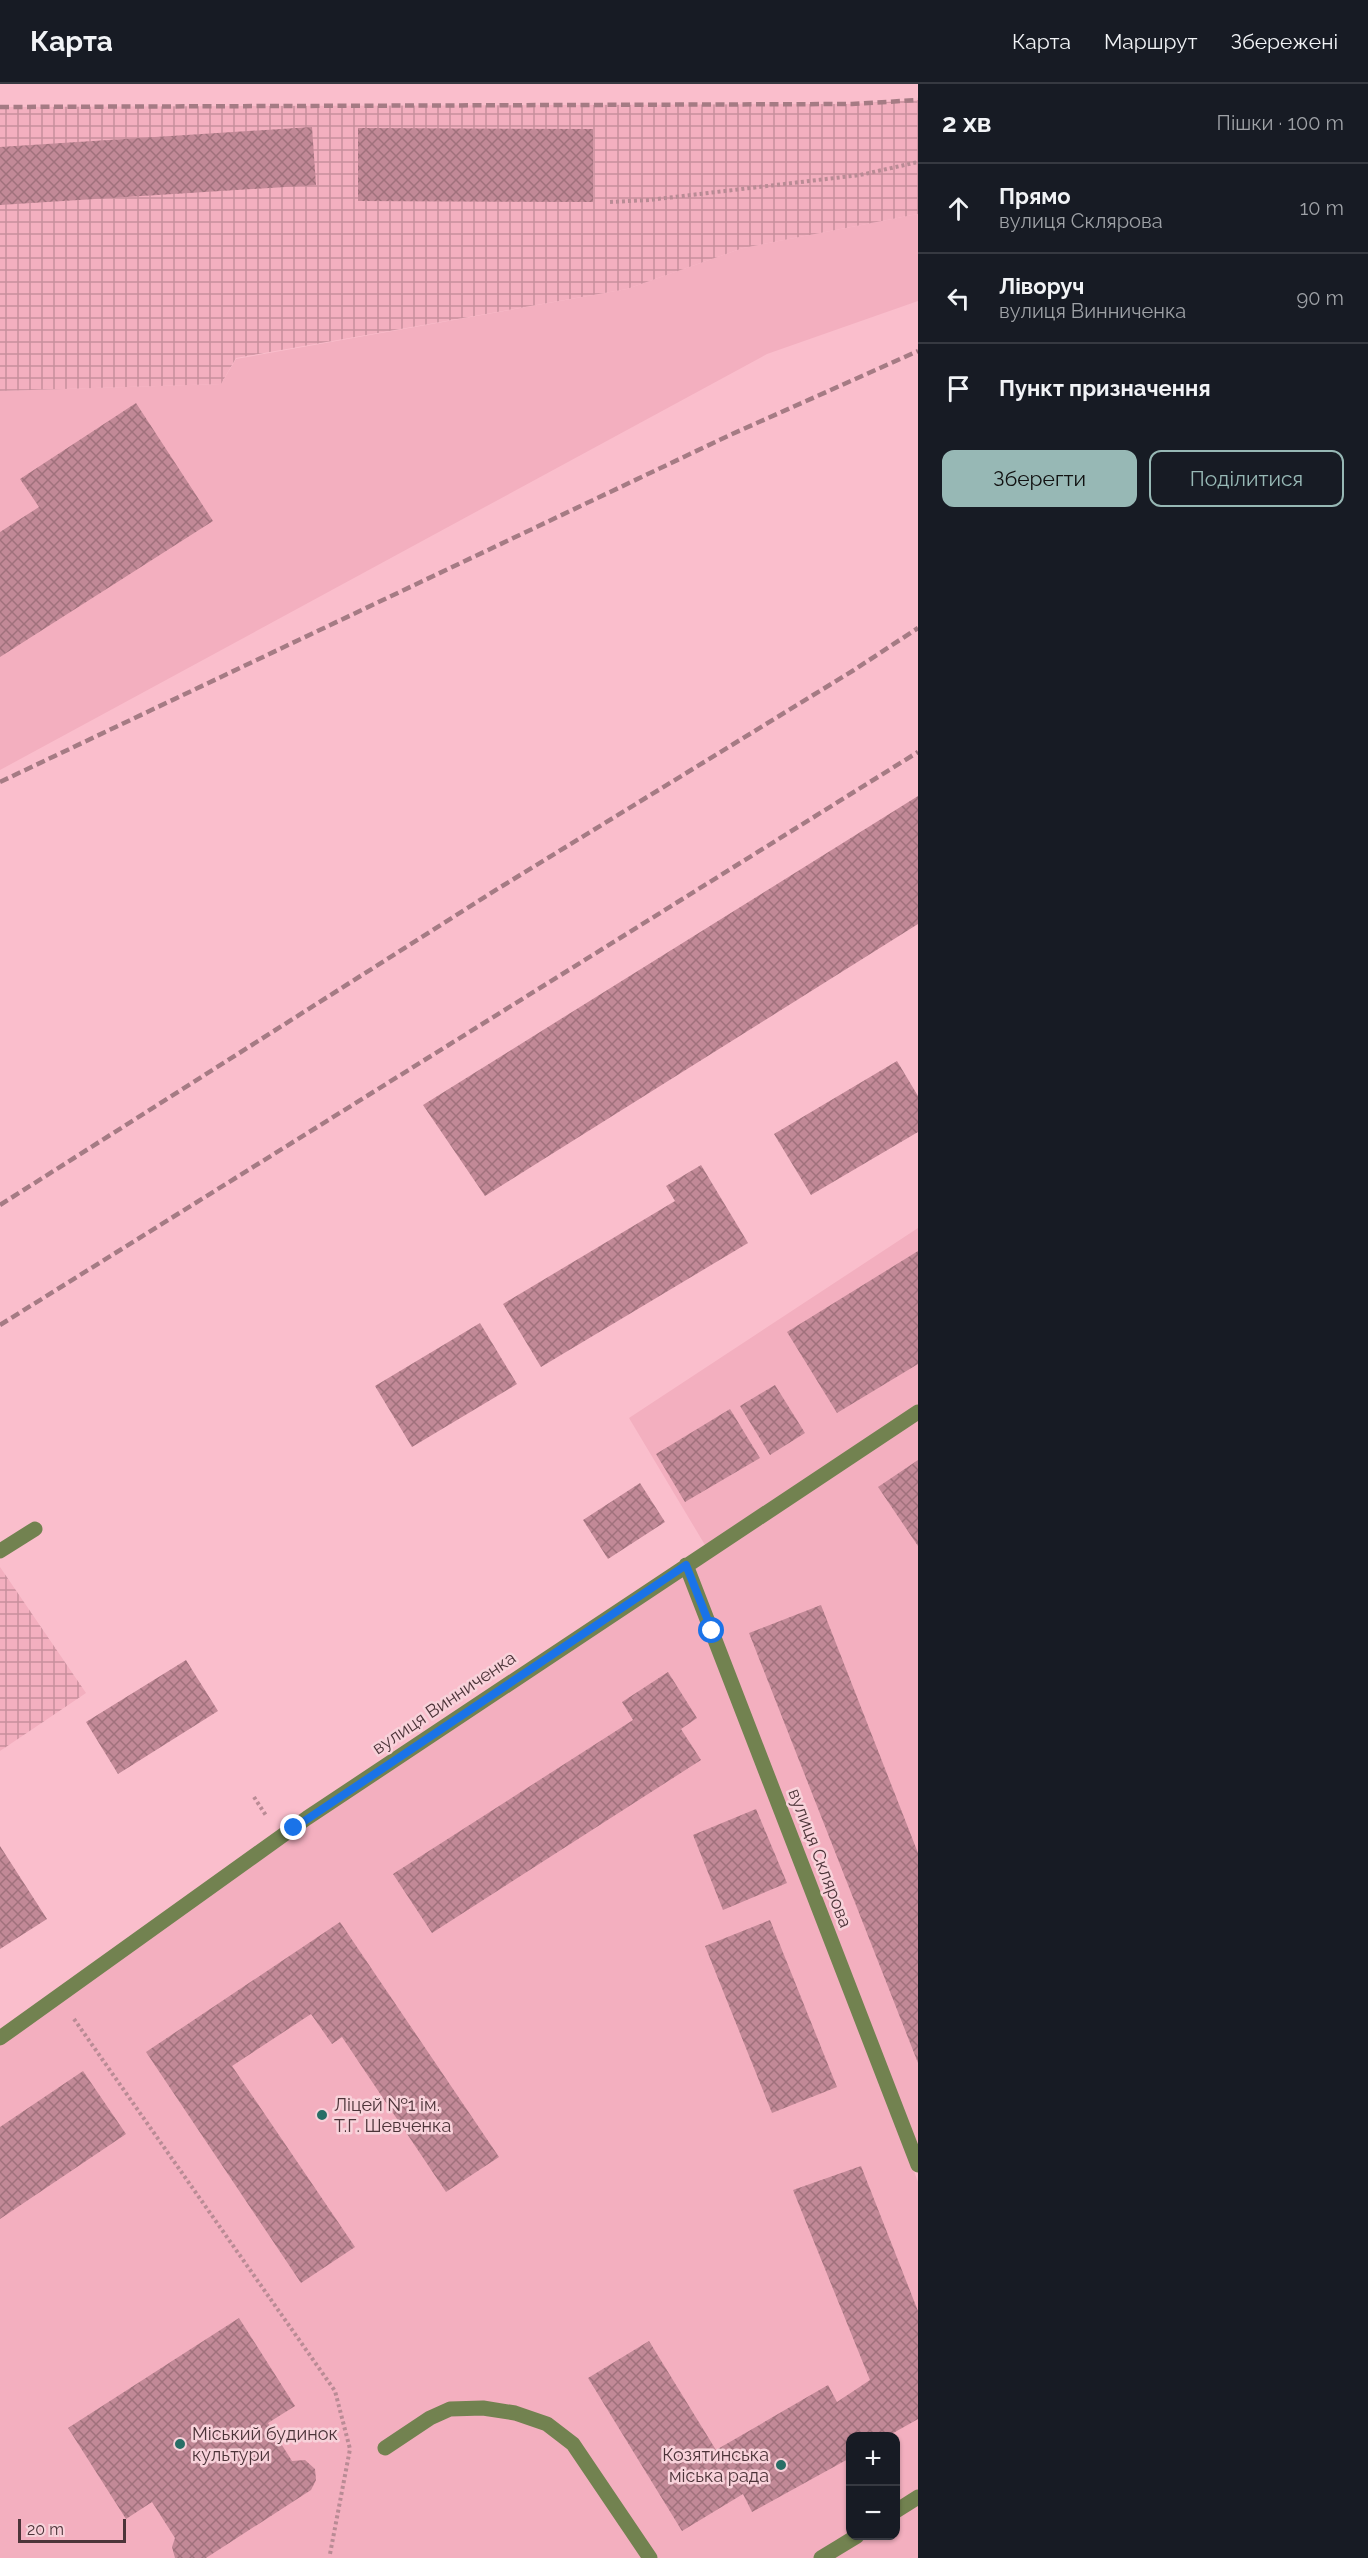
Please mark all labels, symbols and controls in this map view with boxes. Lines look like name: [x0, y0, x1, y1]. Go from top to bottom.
text: Карта: [30, 25, 113, 58]
text: Карта: [1012, 29, 1071, 54]
text: Маршрут: [1104, 29, 1197, 54]
text: Збережені: [1230, 29, 1338, 54]
text: 2 хв: [942, 108, 991, 138]
text: Пішки · 100 m: [1217, 111, 1344, 135]
text: Прямо: [999, 183, 1071, 209]
icon: ahead: [942, 192, 975, 225]
text: 10 m: [1300, 196, 1344, 220]
text: вулиця Склярова: [999, 209, 1163, 233]
text: Ліворуч: [999, 273, 1084, 299]
icon: left: [942, 282, 975, 315]
text: 90 m: [1297, 286, 1344, 310]
text: вулиця Винниченка: [999, 299, 1186, 323]
icon: arrive: [942, 372, 975, 405]
text: Пункт призначення: [999, 375, 1211, 401]
button: Зберегти: [942, 450, 1137, 507]
button: Поділитися: [1149, 450, 1344, 507]
route start: [698, 1617, 724, 1643]
street label: вулиця Винниченка: [368, 1647, 519, 1758]
street label: вулиця Склярова: [784, 1785, 857, 1930]
route end: [280, 1814, 306, 1840]
place label: Ліцей №1 ім. Т.Г. Шевченка: [334, 2094, 451, 2136]
marker: Ліцей №1 ім. Т.Г. Шевченка: [315, 2108, 329, 2122]
place label: Міський будинок культури: [192, 2423, 338, 2465]
map controls: [846, 2432, 900, 2540]
button: +: [846, 2432, 900, 2486]
marker: Міський будинок культури: [173, 2437, 187, 2451]
place label: Козятинська міська рада: [662, 2444, 769, 2486]
marker: Козятинська міська рада: [774, 2458, 788, 2472]
button: −: [846, 2486, 900, 2540]
scale bar: [18, 2516, 126, 2544]
text: 20 m: [27, 2520, 64, 2539]

